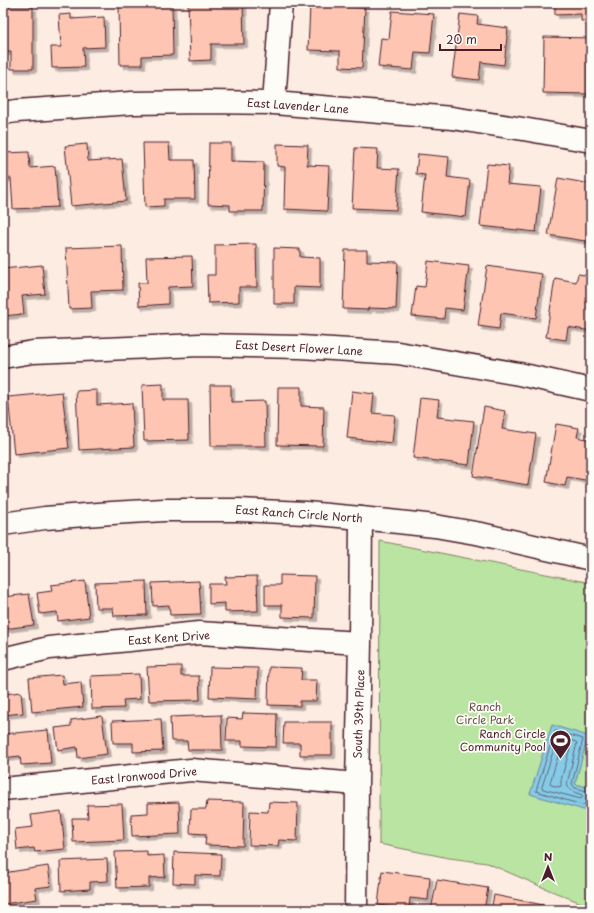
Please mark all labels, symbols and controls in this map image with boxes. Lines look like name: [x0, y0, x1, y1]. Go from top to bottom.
scale bar: [440, 26, 501, 52]
text: 20 m: [446, 30, 477, 48]
street label: East Lavender Lane: [246, 93, 350, 118]
street label: East Desert Flower Lane: [235, 336, 363, 359]
street label: East Ranch Circle North: [235, 501, 363, 526]
street label: East Kent Drive: [127, 626, 211, 649]
street label: South 39th Place: [348, 669, 369, 759]
park label: Ranch Circle Park: [456, 698, 515, 728]
place label: Ranch Circle Community Pool: [460, 725, 546, 755]
sports icon: Ranch Circle Community Pool: [548, 727, 574, 760]
street label: East Ironwood Drive: [90, 762, 198, 789]
north arrow: [528, 847, 568, 887]
text: N: [544, 848, 553, 865]

